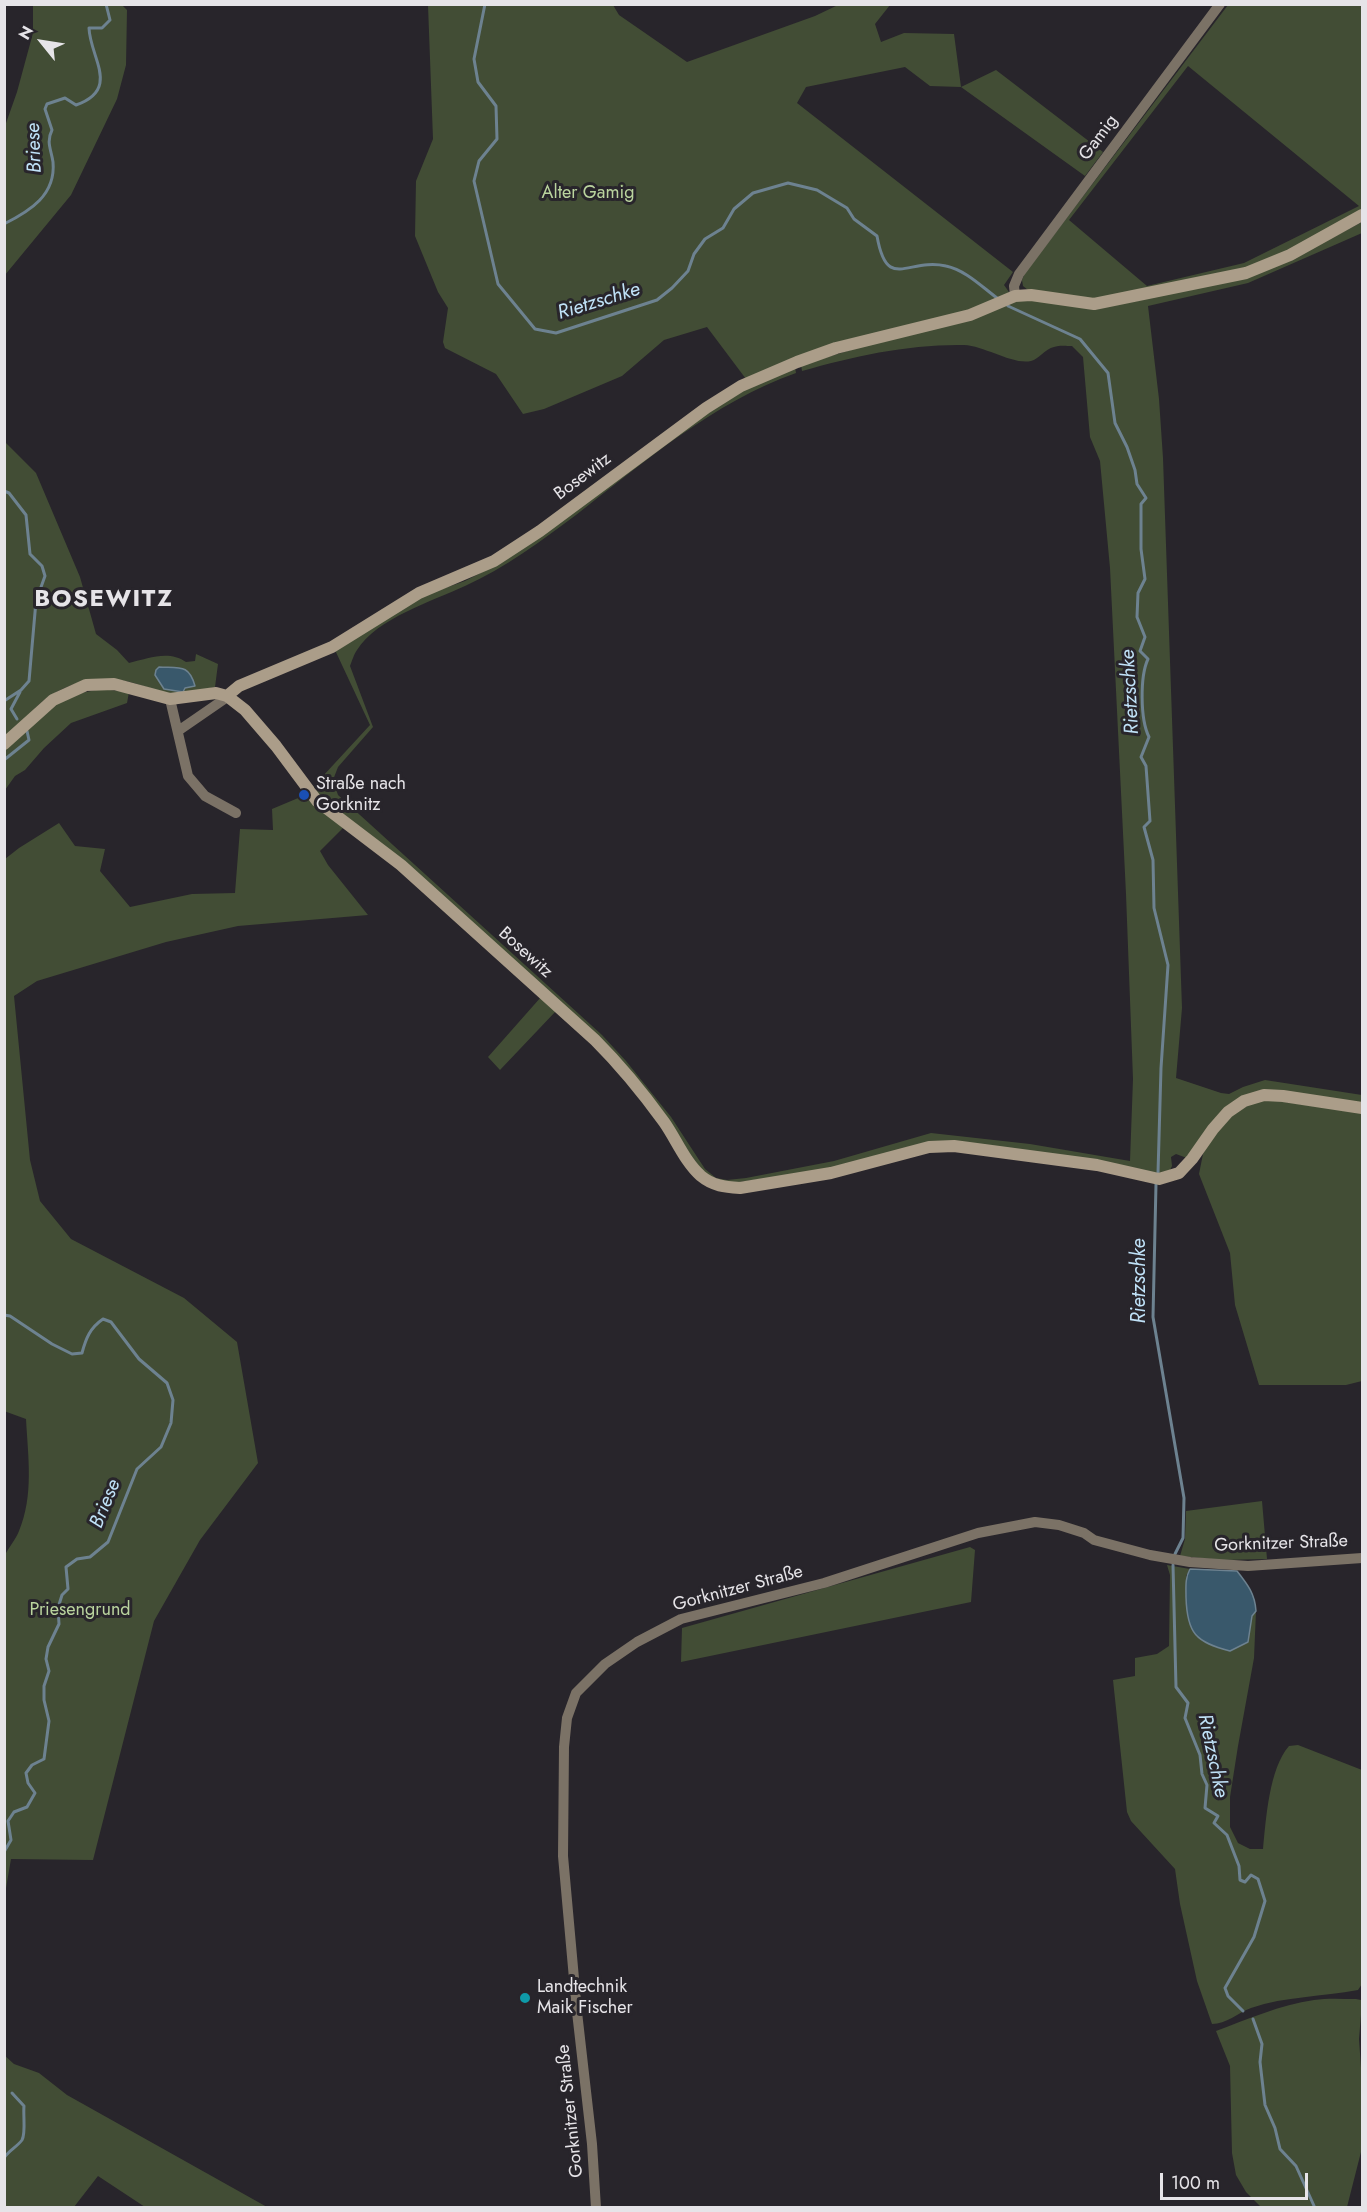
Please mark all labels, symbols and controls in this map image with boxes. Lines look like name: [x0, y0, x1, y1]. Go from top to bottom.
north arrow: [12, 12, 72, 72]
text: N: [13, 21, 39, 44]
street label: Gamig: [1075, 111, 1123, 165]
water label: Briese: [22, 122, 48, 174]
park label: Alter Gamig: [542, 183, 634, 205]
water label: Rietzschke: [555, 278, 643, 326]
street label: Bosewitz: [550, 449, 616, 505]
district label: BOSEWITZ: [34, 586, 174, 614]
water label: Rietzschke: [1117, 649, 1145, 735]
place label: Straße nach Gorknitz: [316, 774, 406, 816]
marker: Straße nach Gorknitz: [297, 788, 311, 802]
street label: Bosewitz: [493, 923, 557, 983]
water label: Rietzschke: [1128, 1239, 1152, 1323]
water label: Briese: [85, 1476, 127, 1532]
street label: Gorknitzer Straße: [1214, 1531, 1348, 1557]
street label: Gorknitzer Straße: [671, 1561, 805, 1617]
park label: Priesengrund: [29, 1600, 131, 1622]
water label: Rietzschke: [1191, 1712, 1233, 1800]
place label: Landtechnik Maik Fischer: [537, 1977, 633, 2020]
marker: Landtechnik Maik Fischer: [518, 1991, 532, 2005]
street label: Gorknitzer Straße: [553, 2043, 589, 2179]
scale bar: [1163, 2161, 1312, 2199]
text: 100 m: [1171, 2170, 1220, 2196]

